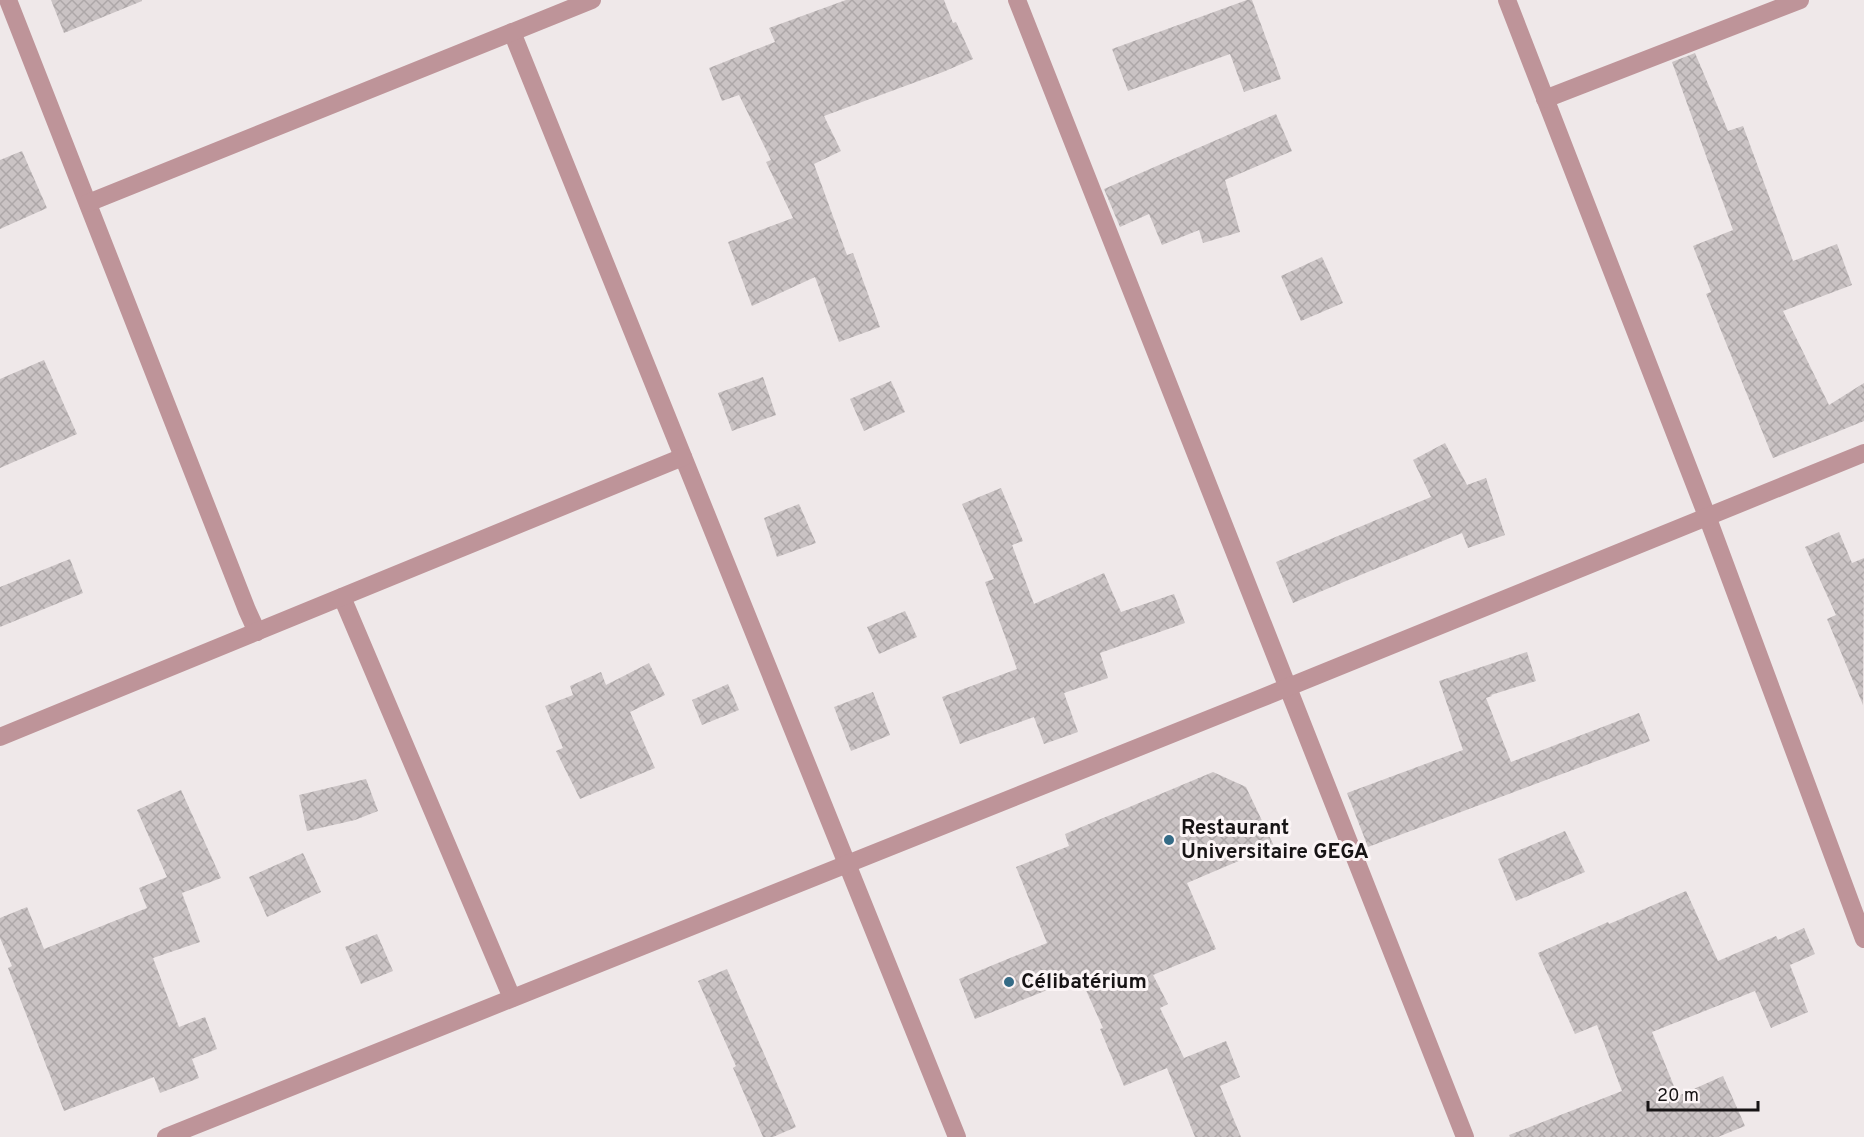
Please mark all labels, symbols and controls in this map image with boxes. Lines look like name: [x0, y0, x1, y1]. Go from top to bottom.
place label: Restaurant Universitaire GEGA: [1181, 815, 1369, 866]
marker: Restaurant Universitaire GEGA: [1162, 833, 1176, 847]
place label: Célibatérium: [1021, 969, 1147, 996]
marker: Célibatérium: [1002, 975, 1016, 989]
scale bar: [1648, 1074, 1758, 1112]
text: 20 m: [1657, 1085, 1699, 1108]

